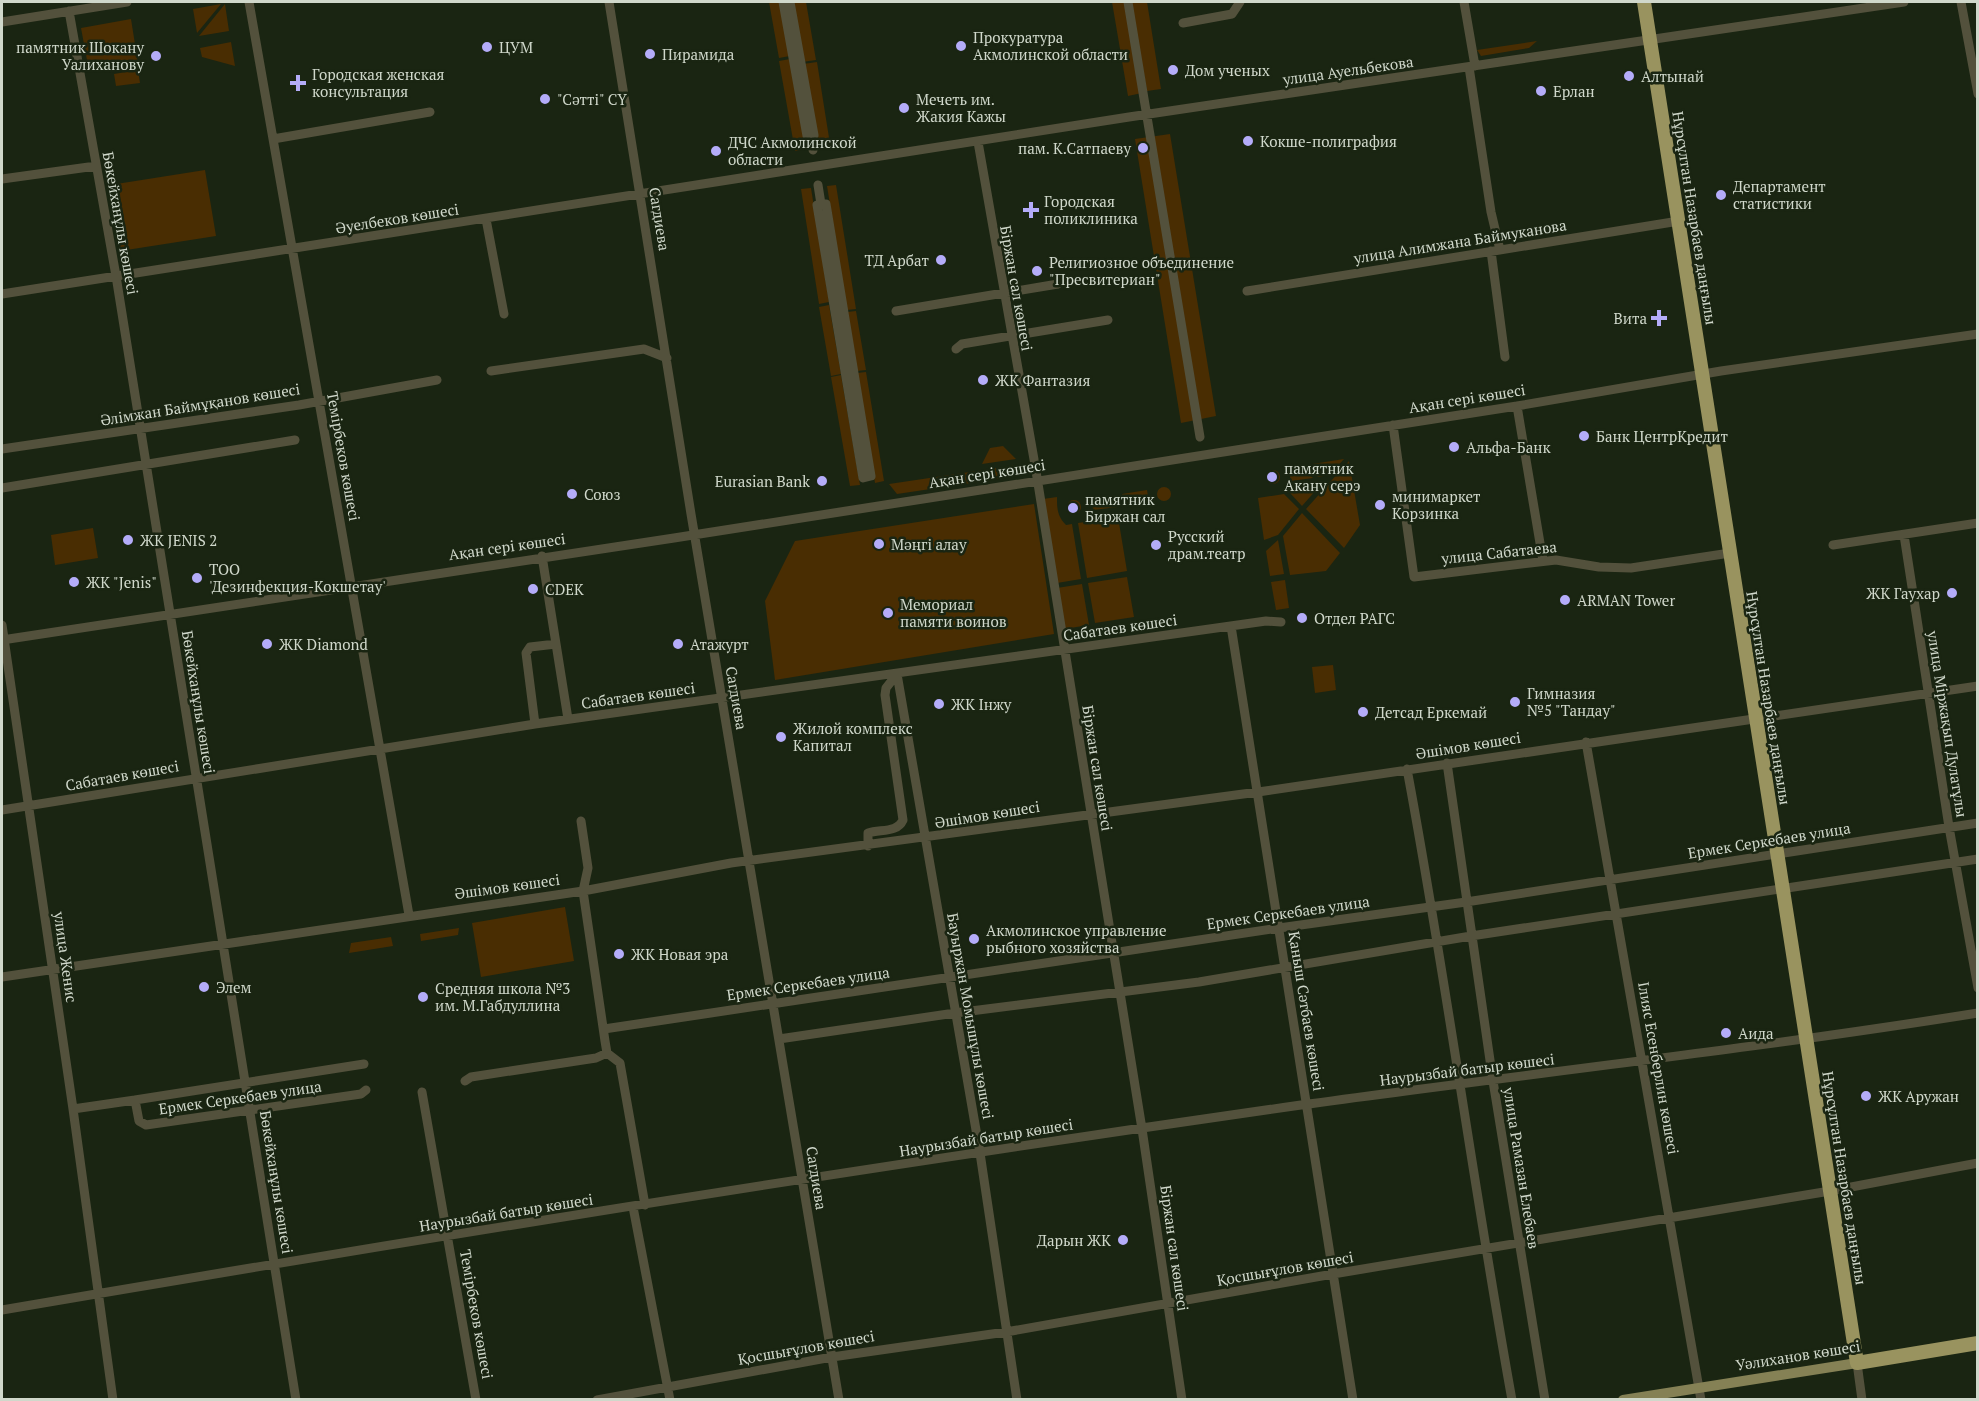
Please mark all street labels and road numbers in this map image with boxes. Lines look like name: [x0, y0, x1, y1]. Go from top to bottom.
street label: улица Ауельбекова: [1280, 51, 1415, 89]
street label: Нұрсұлтан Назарбаев даңғылы: [1668, 110, 1722, 326]
street label: Бөкейханұлы көшесі: [99, 150, 143, 296]
street label: Сагдиева: [645, 186, 675, 253]
street label: Әуелбеков көшесі: [334, 198, 460, 238]
street label: улица Алимжана Баймуканова: [1351, 214, 1568, 268]
street label: Біржан сал көшесі: [996, 224, 1038, 352]
street label: Әлімжан Баймұқанов көшесі: [99, 378, 301, 430]
street label: Ақан сері көшесі: [1407, 379, 1527, 417]
street label: Темірбеков көшесі: [323, 390, 365, 522]
street label: Ақан сері көшесі: [927, 454, 1047, 492]
street label: Ақан сері көшесі: [447, 528, 567, 564]
street label: улица Сабатаева: [1439, 536, 1558, 568]
street label: Нұрсұлтан Назарбаев даңғылы: [1742, 590, 1796, 806]
street label: Сабатаев көшесі: [1062, 609, 1178, 645]
street label: улица Міржақып Дулатұлы: [1923, 628, 1973, 819]
street label: Бөкейханұлы көшесі: [178, 629, 220, 775]
street label: Сагдиева: [722, 665, 752, 732]
street label: Сабатаев көшесі: [580, 677, 696, 713]
street label: Біржан сал көшесі: [1078, 704, 1118, 832]
street label: Әшімов көшесі: [1414, 727, 1522, 763]
street label: Сабатаев көшесі: [64, 755, 180, 795]
street label: Әшімов көшесі: [933, 796, 1041, 832]
street label: Ермек Серкебаев улица: [1686, 817, 1852, 863]
street label: Әшімов көшесі: [453, 869, 561, 903]
street label: Ермек Серкебаев улица: [1205, 891, 1371, 933]
street label: улица Женис: [50, 909, 82, 1004]
street label: Бауыржан Момышұлы көшесі: [943, 911, 999, 1121]
street label: Қаныш Сәтбаев көшесі: [1284, 930, 1330, 1092]
street label: Ермек Серкебаев улица: [725, 962, 891, 1004]
street label: Ілияс Есенберлин көшесі: [1634, 980, 1684, 1156]
street label: Наурызбай батыр көшесі: [1379, 1048, 1555, 1090]
street label: Нұрсұлтан Назарбаев даңғылы: [1818, 1070, 1872, 1286]
street label: Ермек Серкебаев улица: [157, 1076, 323, 1118]
street label: улица Рамазан Елебаев: [1499, 1085, 1545, 1250]
street label: Бөкейханұлы көшесі: [256, 1109, 298, 1255]
street label: Наурызбай батыр көшесі: [898, 1113, 1074, 1161]
street label: Сагдиева: [802, 1145, 832, 1212]
street label: Біржан сал көшесі: [1156, 1184, 1194, 1312]
street label: Наурызбай батыр көшесі: [418, 1188, 594, 1236]
street label: Қосшығұлов көшесі: [1215, 1246, 1355, 1290]
street label: Темірбеков көшесі: [456, 1248, 498, 1380]
street label: Қосшығұлов көшесі: [736, 1325, 876, 1369]
street label: Уәлиханов көшесі: [1734, 1335, 1862, 1375]

